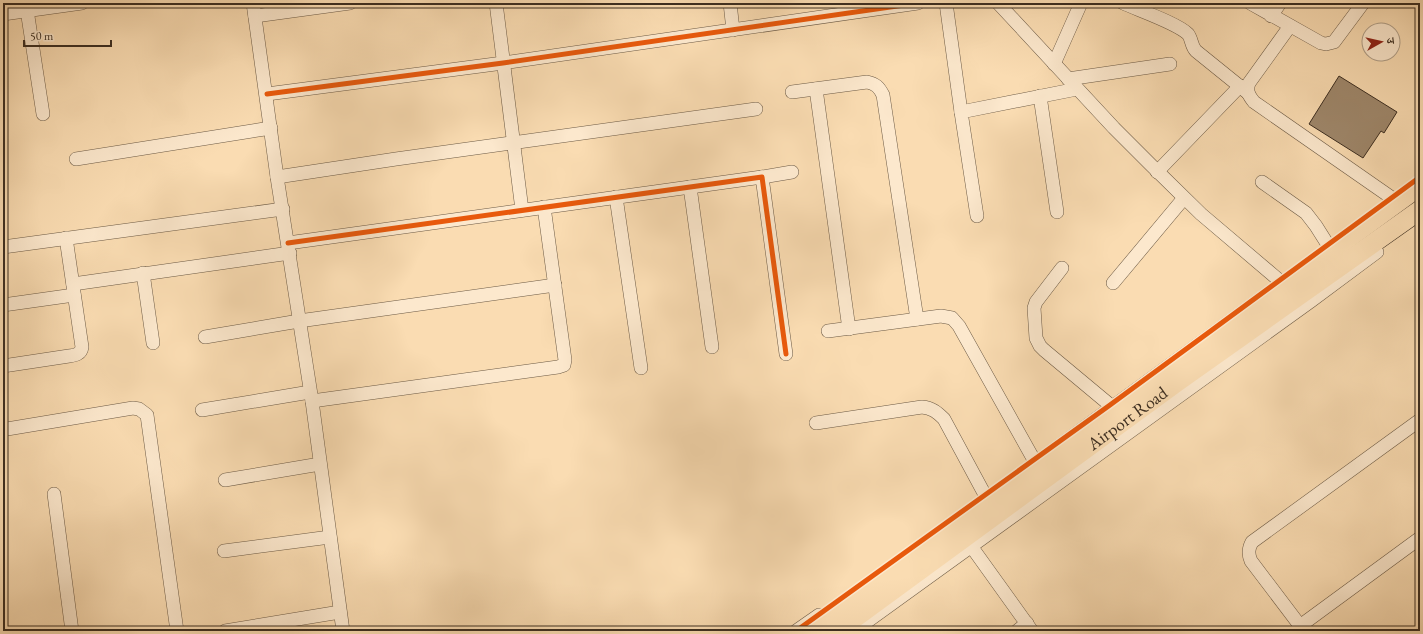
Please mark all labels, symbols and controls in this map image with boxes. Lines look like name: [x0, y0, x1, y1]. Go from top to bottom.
scale bar: [24, 22, 111, 48]
north arrow: [1361, 22, 1401, 62]
text: 50 m: [30, 28, 54, 44]
text: उ: [1383, 36, 1398, 46]
street label: Airport Road: [1082, 380, 1173, 456]

